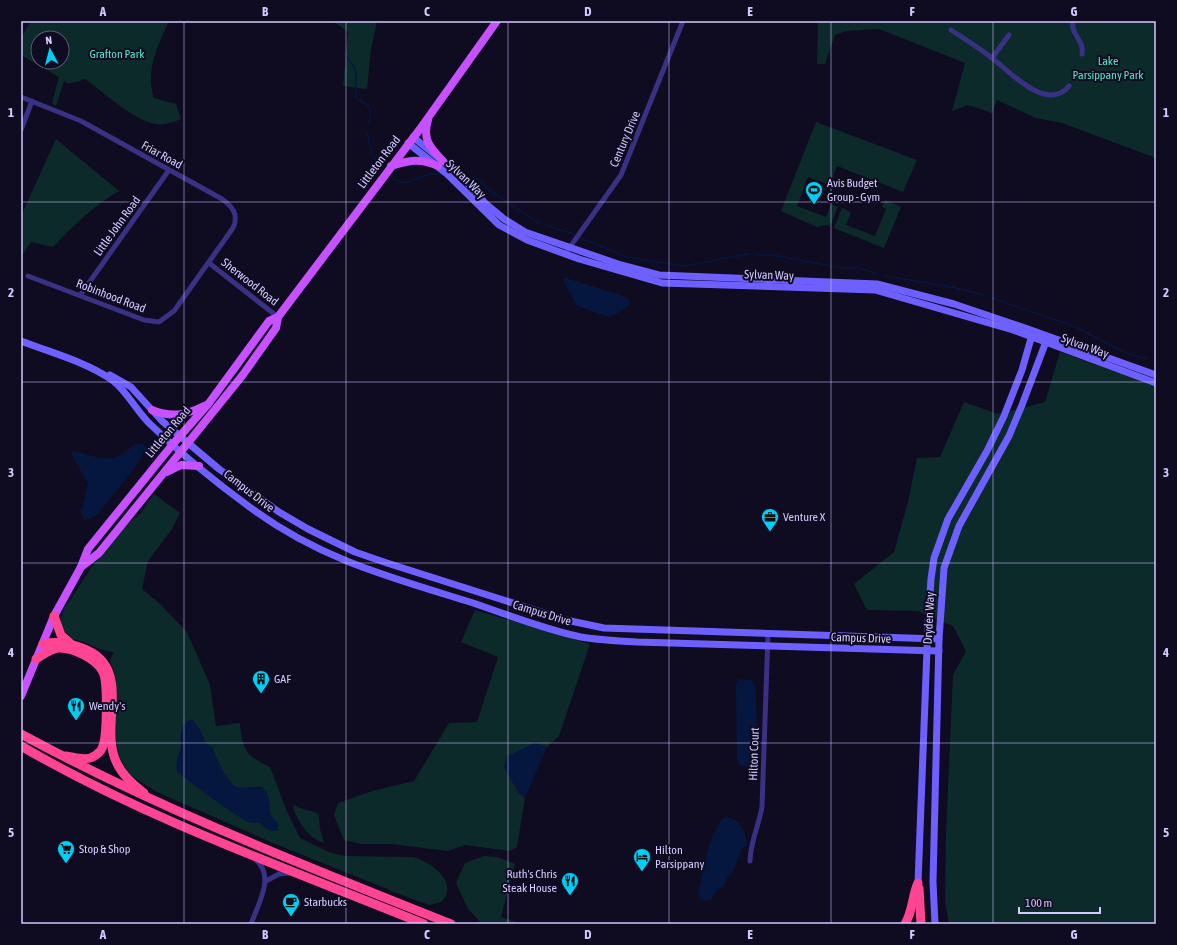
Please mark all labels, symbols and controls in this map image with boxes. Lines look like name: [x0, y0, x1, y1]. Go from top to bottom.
text: A: [99, 4, 107, 19]
text: B: [262, 4, 269, 19]
text: C: [424, 4, 430, 19]
text: D: [584, 4, 592, 19]
text: E: [747, 4, 753, 19]
text: F: [909, 4, 915, 19]
text: G: [1071, 4, 1078, 19]
north arrow: [30, 30, 70, 70]
text: N: [45, 34, 53, 46]
park label: Grafton Park: [89, 47, 145, 61]
park label: Lake Parsippany Park: [1072, 54, 1144, 82]
text: 1: [8, 105, 14, 120]
text: 1: [1163, 105, 1169, 120]
street label: Century Drive: [607, 109, 643, 169]
street label: Littleton Road: [355, 133, 403, 191]
street label: Friar Road: [139, 138, 185, 172]
street label: Sylvan Way: [443, 157, 489, 201]
place label: Avis Budget Group - Gym: [827, 176, 880, 204]
sports icon: Avis Budget Group - Gym: [804, 180, 824, 205]
street label: Little John Road: [91, 194, 143, 258]
street label: Sherwood Road: [219, 255, 281, 309]
street label: Sylvan Way: [744, 267, 794, 283]
street label: Robinhood Road: [74, 276, 148, 316]
text: 2: [8, 285, 14, 300]
text: 2: [1163, 285, 1169, 300]
street label: Sylvan Way: [1059, 331, 1111, 361]
street label: Littleton Road: [143, 404, 193, 460]
text: 3: [8, 465, 14, 480]
text: 3: [1163, 465, 1169, 480]
street label: Campus Drive: [221, 467, 277, 515]
office icon: Venture X: [760, 507, 780, 532]
place label: Venture X: [783, 510, 826, 524]
street label: Dryden Way: [921, 591, 937, 645]
street label: Campus Drive: [511, 597, 573, 629]
street label: Campus Drive: [831, 630, 891, 646]
text: 4: [7, 645, 14, 660]
text: 4: [1162, 645, 1169, 660]
building icon: GAF: [251, 669, 271, 694]
place label: GAF: [274, 672, 291, 686]
restaurant icon: Wendy's: [66, 696, 86, 721]
place label: Wendy's: [89, 699, 125, 713]
street label: Hilton Court: [746, 727, 762, 781]
text: 5: [8, 825, 14, 840]
text: 5: [1163, 825, 1169, 840]
supermarket icon: Stop & Shop: [56, 839, 76, 864]
place label: Stop & Shop: [79, 842, 131, 856]
place label: Hilton Parsippany: [655, 843, 705, 871]
hotel icon: Hilton Parsippany: [632, 847, 652, 872]
place label: Ruth's Chris Steak House: [503, 867, 557, 895]
restaurant icon: Ruth's Chris Steak House: [560, 871, 580, 896]
scale bar: [1019, 889, 1100, 915]
cafe icon: Starbucks: [281, 892, 301, 917]
place label: Starbucks: [304, 895, 347, 909]
text: 100 m: [1025, 896, 1052, 910]
text: A: [99, 927, 107, 942]
text: B: [262, 927, 269, 942]
text: C: [424, 927, 430, 942]
text: D: [584, 927, 592, 942]
text: E: [747, 927, 753, 942]
text: F: [909, 927, 915, 942]
text: G: [1071, 927, 1078, 942]

